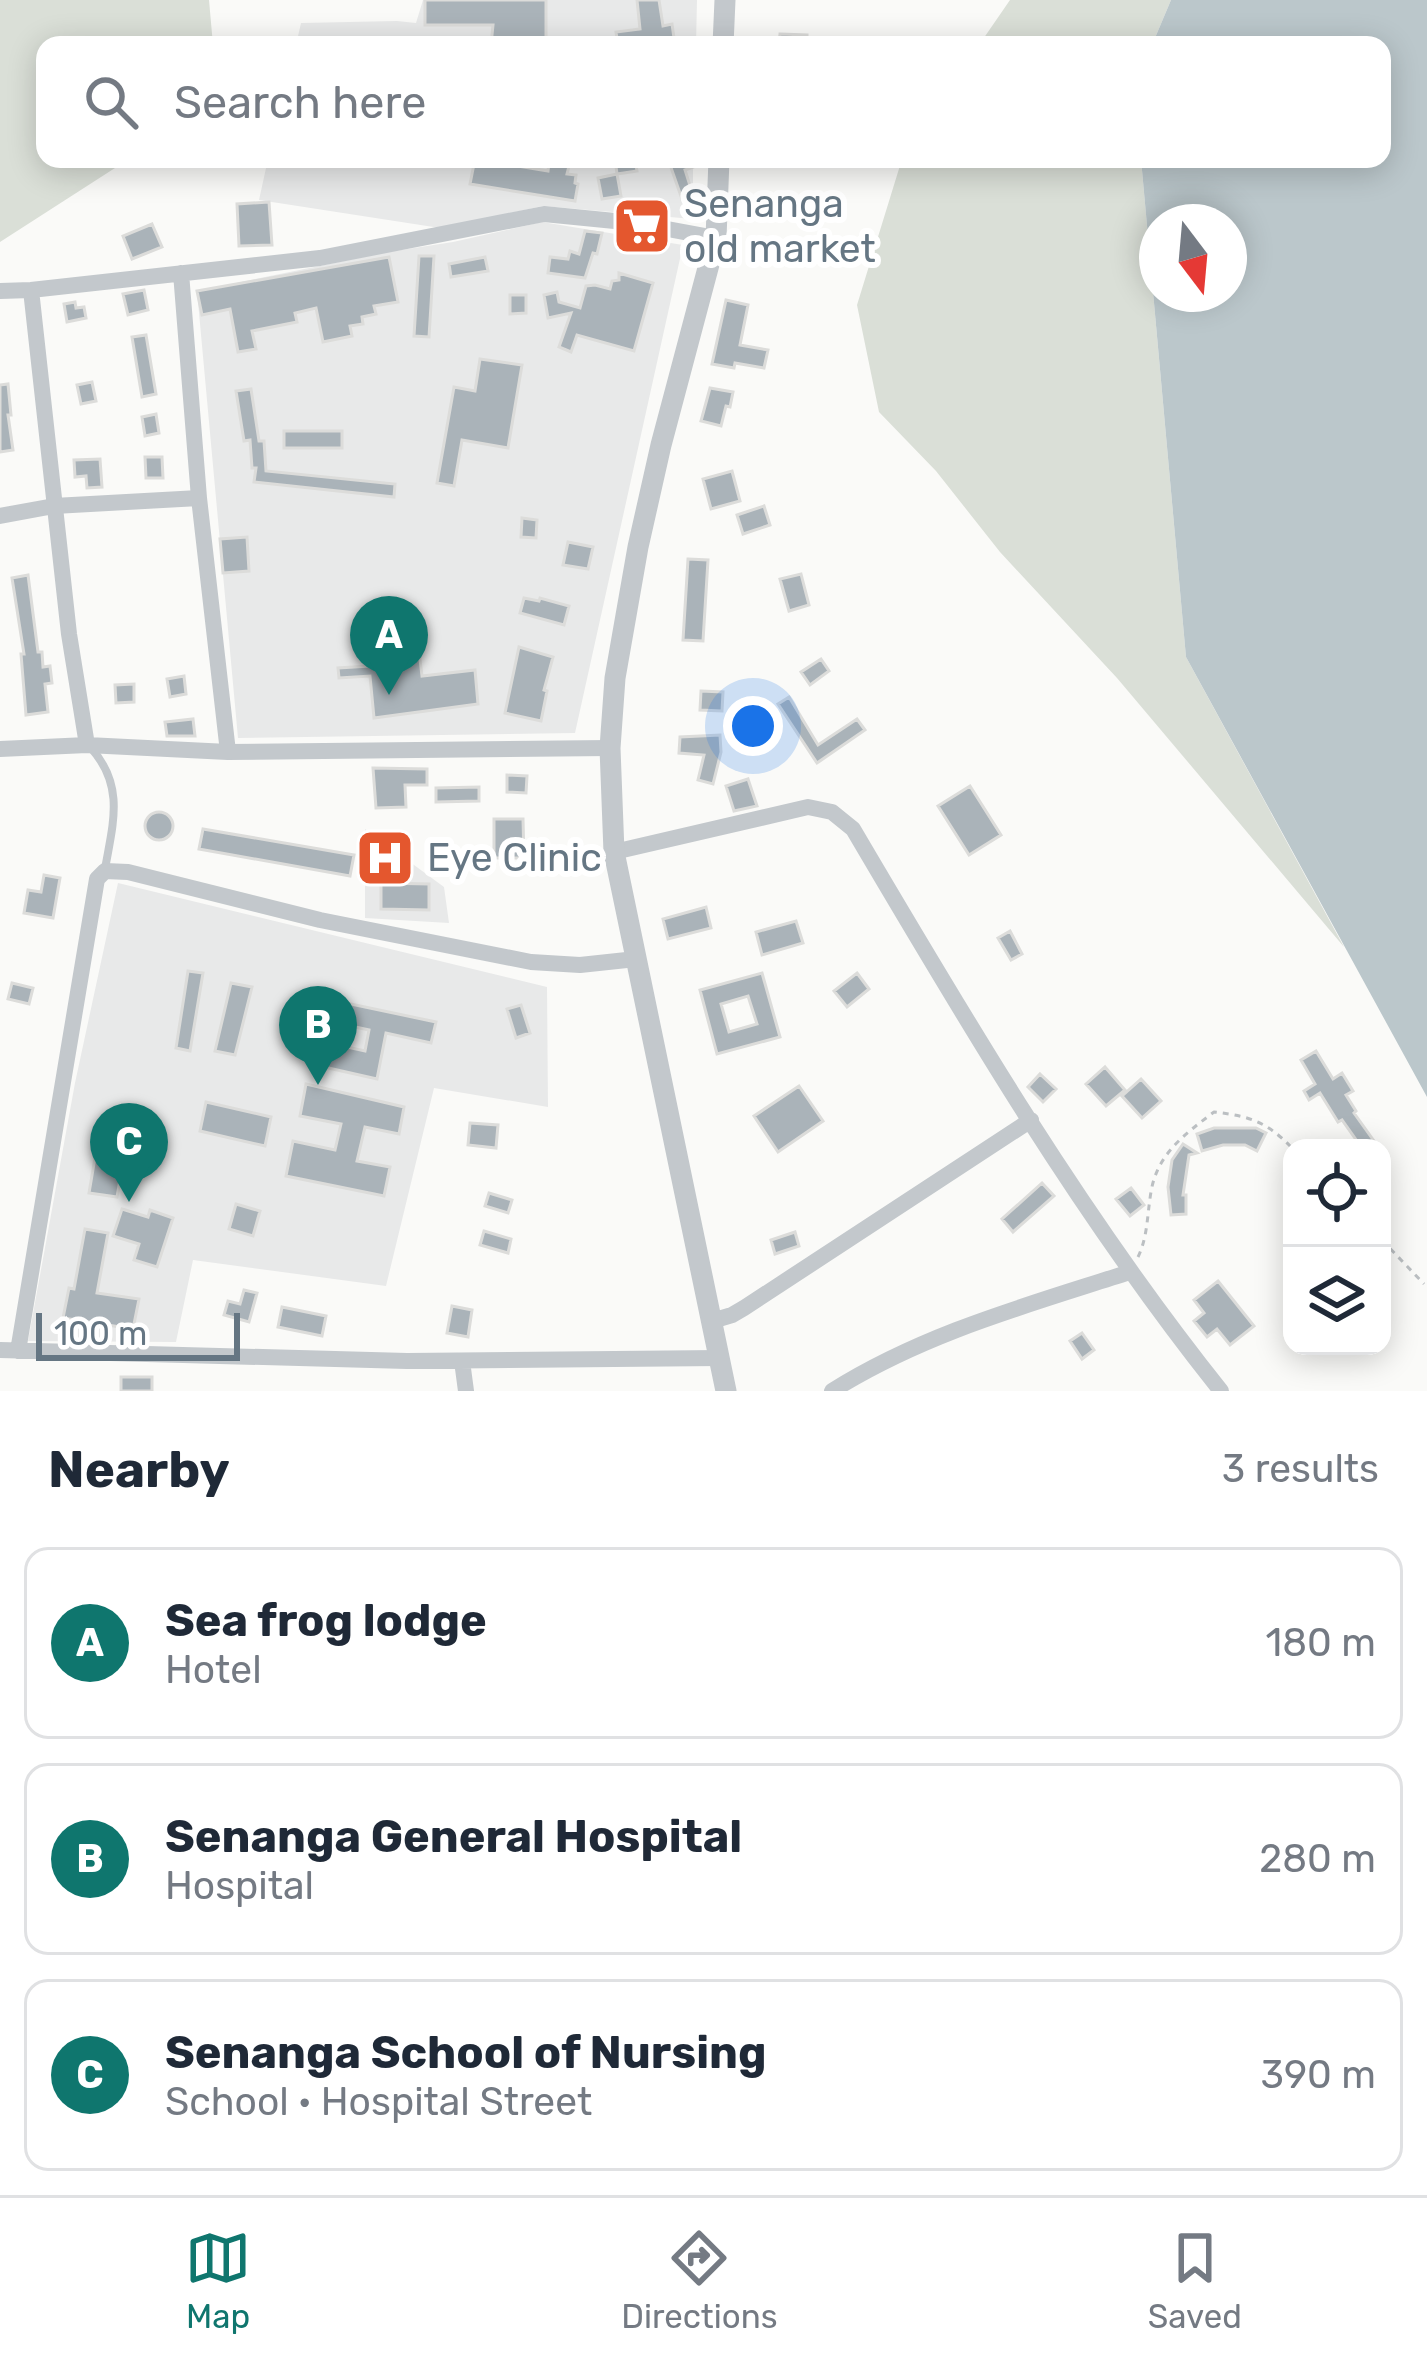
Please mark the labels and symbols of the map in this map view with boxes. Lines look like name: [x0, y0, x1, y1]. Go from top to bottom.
place label: Senanga old market: [684, 181, 876, 272]
supermarket icon: Senanga old market: [611, 195, 673, 257]
north arrow: [1139, 204, 1247, 312]
pin: A: [350, 596, 428, 695]
your location: [723, 696, 783, 756]
hospital icon: Eye Clinic: [354, 827, 416, 889]
place label: Eye Clinic: [427, 835, 602, 881]
pin: B: [279, 986, 357, 1085]
pin: C: [90, 1103, 168, 1202]
scale bar: [36, 1307, 240, 1360]

